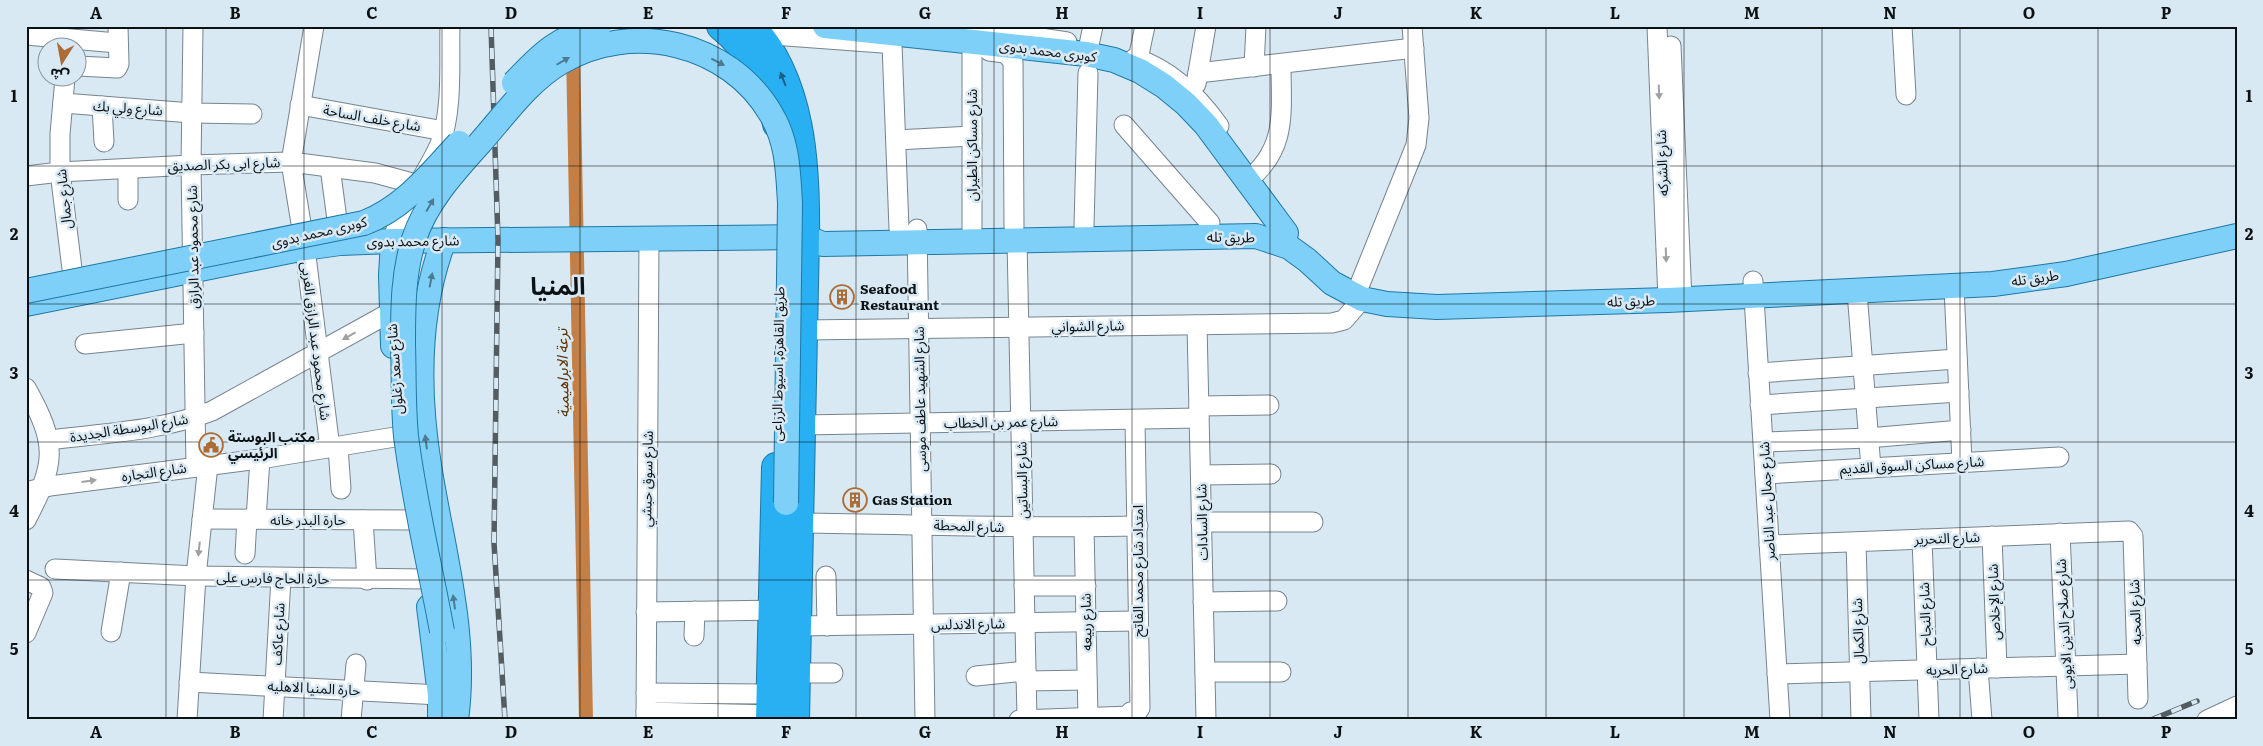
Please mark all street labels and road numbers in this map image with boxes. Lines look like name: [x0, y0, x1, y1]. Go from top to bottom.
street label: كوبرى محمد بدوى: [998, 34, 1098, 66]
street label: شارع مساكن الطيران: [961, 89, 983, 201]
street label: شارع ولي بك: [92, 95, 164, 122]
street label: شارع خلف الساحة: [321, 99, 423, 137]
street label: شارع الشركه: [1650, 129, 1674, 197]
street label: شارع ابى بكر الصديق: [167, 151, 281, 177]
street label: شارع جمال: [50, 168, 78, 230]
street label: شارع محمود عبد الرازق: [181, 185, 205, 309]
street label: كوبرى محمد بدوى: [269, 210, 369, 252]
street label: طريق تله: [1207, 226, 1255, 247]
street label: شارع محمد بدوى: [366, 229, 460, 253]
street label: شارع محمود عبد الرازق الغربى: [295, 260, 337, 422]
street label: طريق تله: [2010, 264, 2060, 291]
street label: طريق القاهرة, اسيوط الزراعى: [766, 286, 789, 442]
street label: طريق تله: [1607, 289, 1655, 312]
street label: شارع الشواني: [1051, 314, 1125, 338]
street label: شارع سعد زغلول: [381, 323, 409, 415]
street label: شارع الشهيد عاطف موسى: [908, 326, 932, 472]
street label: شارع البوسطة الجديدة: [68, 408, 190, 448]
street label: شارع عمر بن الخطاب: [944, 410, 1058, 434]
street label: شارع سوق حبشي: [635, 431, 659, 527]
street label: شارع البساتين: [1010, 441, 1034, 519]
street label: شارع جمال عبد الناصر: [1753, 441, 1781, 562]
street label: شارع مساكن السوق القديم: [1839, 450, 1985, 480]
street label: شارع التجاره: [120, 457, 188, 487]
street label: شارع السادات: [1190, 483, 1214, 561]
street label: امتداد شارع محمد الفاتح: [1127, 505, 1149, 637]
street label: حارة البدر خانه: [270, 509, 346, 529]
street label: شارع المحطة: [933, 514, 1005, 538]
street label: شارع التحرير: [1913, 526, 1980, 550]
street label: شارع صلاح الدين الايوبى: [2050, 558, 2078, 690]
street label: شارع الإخلاص: [1982, 563, 2006, 641]
street label: حارة الحاج فارس على: [216, 566, 330, 590]
street label: شارع المحبه: [2123, 579, 2147, 645]
street label: شارع النجاح: [1913, 582, 1937, 646]
street label: شارع ربيعه: [1074, 593, 1098, 651]
street label: شارع الكمال: [1846, 598, 1870, 664]
street label: شارع عاكف: [265, 602, 291, 666]
street label: شارع الاندلس: [931, 612, 1005, 636]
street label: شارع الحريه: [1926, 657, 1988, 681]
street label: حارة المنيا الاهليه: [267, 675, 361, 699]

